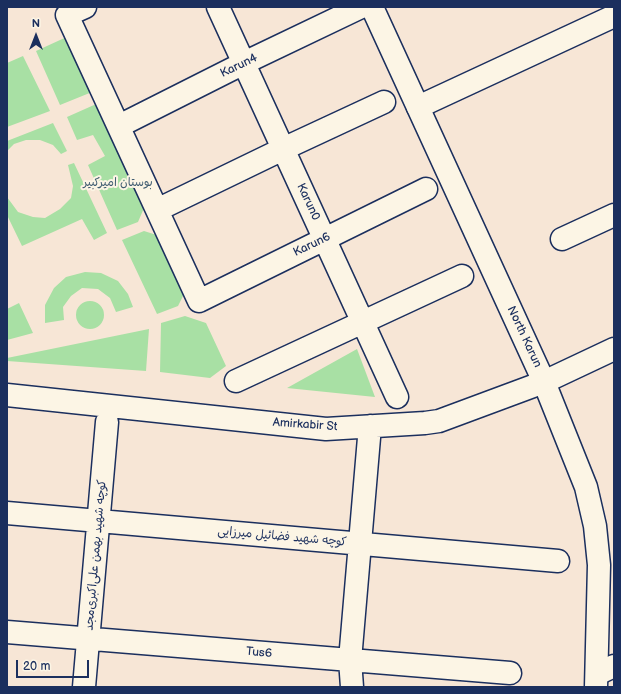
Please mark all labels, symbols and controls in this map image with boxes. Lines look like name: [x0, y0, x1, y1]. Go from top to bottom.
north arrow: [16, 16, 56, 56]
text: N: [32, 17, 40, 30]
street label: Karun4: [218, 51, 260, 81]
park label: بوستان امیرکبیر: [83, 176, 153, 190]
street label: Karun0: [293, 181, 323, 223]
street label: Karun6: [291, 230, 333, 260]
street label: North Karun: [504, 304, 544, 370]
street label: Amirkabir St: [272, 416, 338, 434]
street label: کوچه شهید بهمن علی‌اکبری‌مجد: [82, 479, 110, 631]
street label: کوچه شهید فضائیل میرزایی: [217, 524, 347, 550]
street label: Tus6: [245, 645, 273, 661]
scale bar: [18, 652, 91, 678]
text: 20 m: [23, 659, 50, 674]

